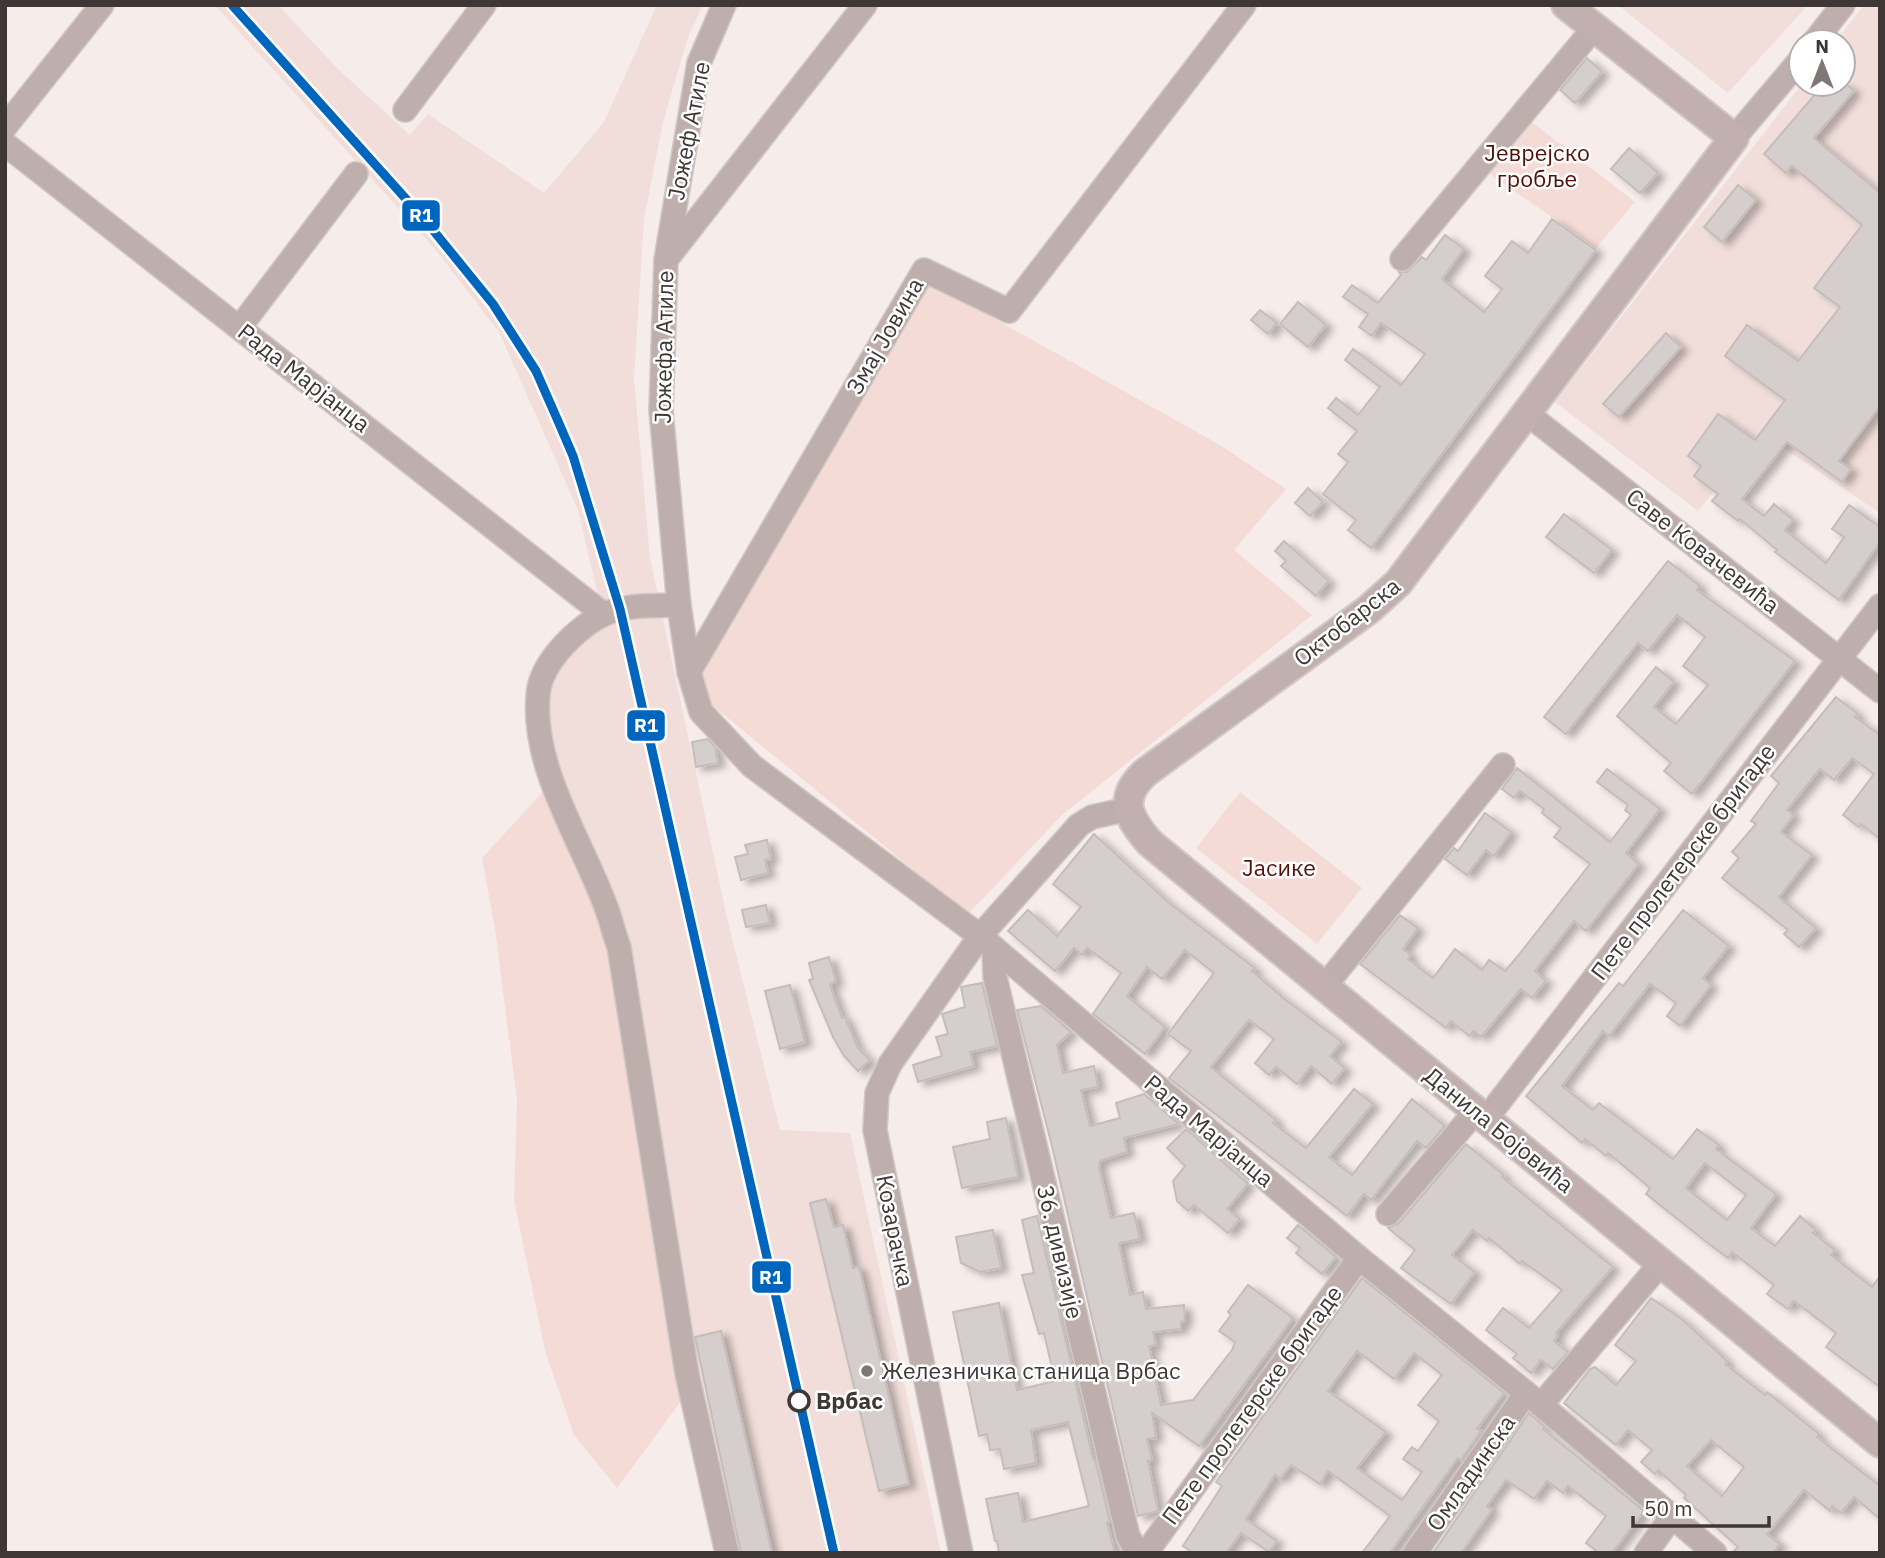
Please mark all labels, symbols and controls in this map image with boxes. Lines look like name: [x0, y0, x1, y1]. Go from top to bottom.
north arrow: [1787, 28, 1857, 98]
text: N: [1815, 34, 1829, 58]
street label: Јожеф Атиле: [660, 59, 716, 203]
park label: Јеврејско гробље: [1484, 137, 1590, 193]
line badge: R1: [401, 199, 441, 232]
text: R1: [409, 203, 434, 227]
street label: Јожефа Атиле: [647, 270, 679, 424]
street label: Змај Јовина: [839, 272, 930, 399]
street label: Рада Марјанца: [232, 316, 377, 438]
street label: Саве Ковачевића: [1621, 481, 1786, 619]
street label: Октобарска: [1287, 570, 1406, 672]
line badge: R1: [626, 709, 666, 742]
text: R1: [634, 713, 659, 737]
street label: Пете пролетерске бригаде: [1583, 737, 1781, 986]
park label: Јасике: [1242, 852, 1316, 882]
street label: Данила Бојовића: [1419, 1060, 1581, 1199]
street label: Рада Марјанца: [1139, 1067, 1281, 1193]
street label: Козарачка: [870, 1172, 922, 1289]
street label: 36. дивизије: [1031, 1182, 1091, 1322]
line badge: R1: [751, 1260, 792, 1294]
text: R1: [759, 1265, 784, 1289]
street label: Пете пролетерске бригаде: [1154, 1279, 1348, 1530]
place label: Железничка станица Врбас: [881, 1355, 1181, 1385]
marker: Железничка станица Врбас: [859, 1363, 875, 1379]
place label: Врбас: [816, 1385, 883, 1415]
marker: Врбас: [788, 1390, 810, 1412]
street label: Омладинска: [1419, 1408, 1521, 1536]
scale bar: [1633, 1484, 1770, 1528]
text: 50 m: [1644, 1494, 1693, 1522]

